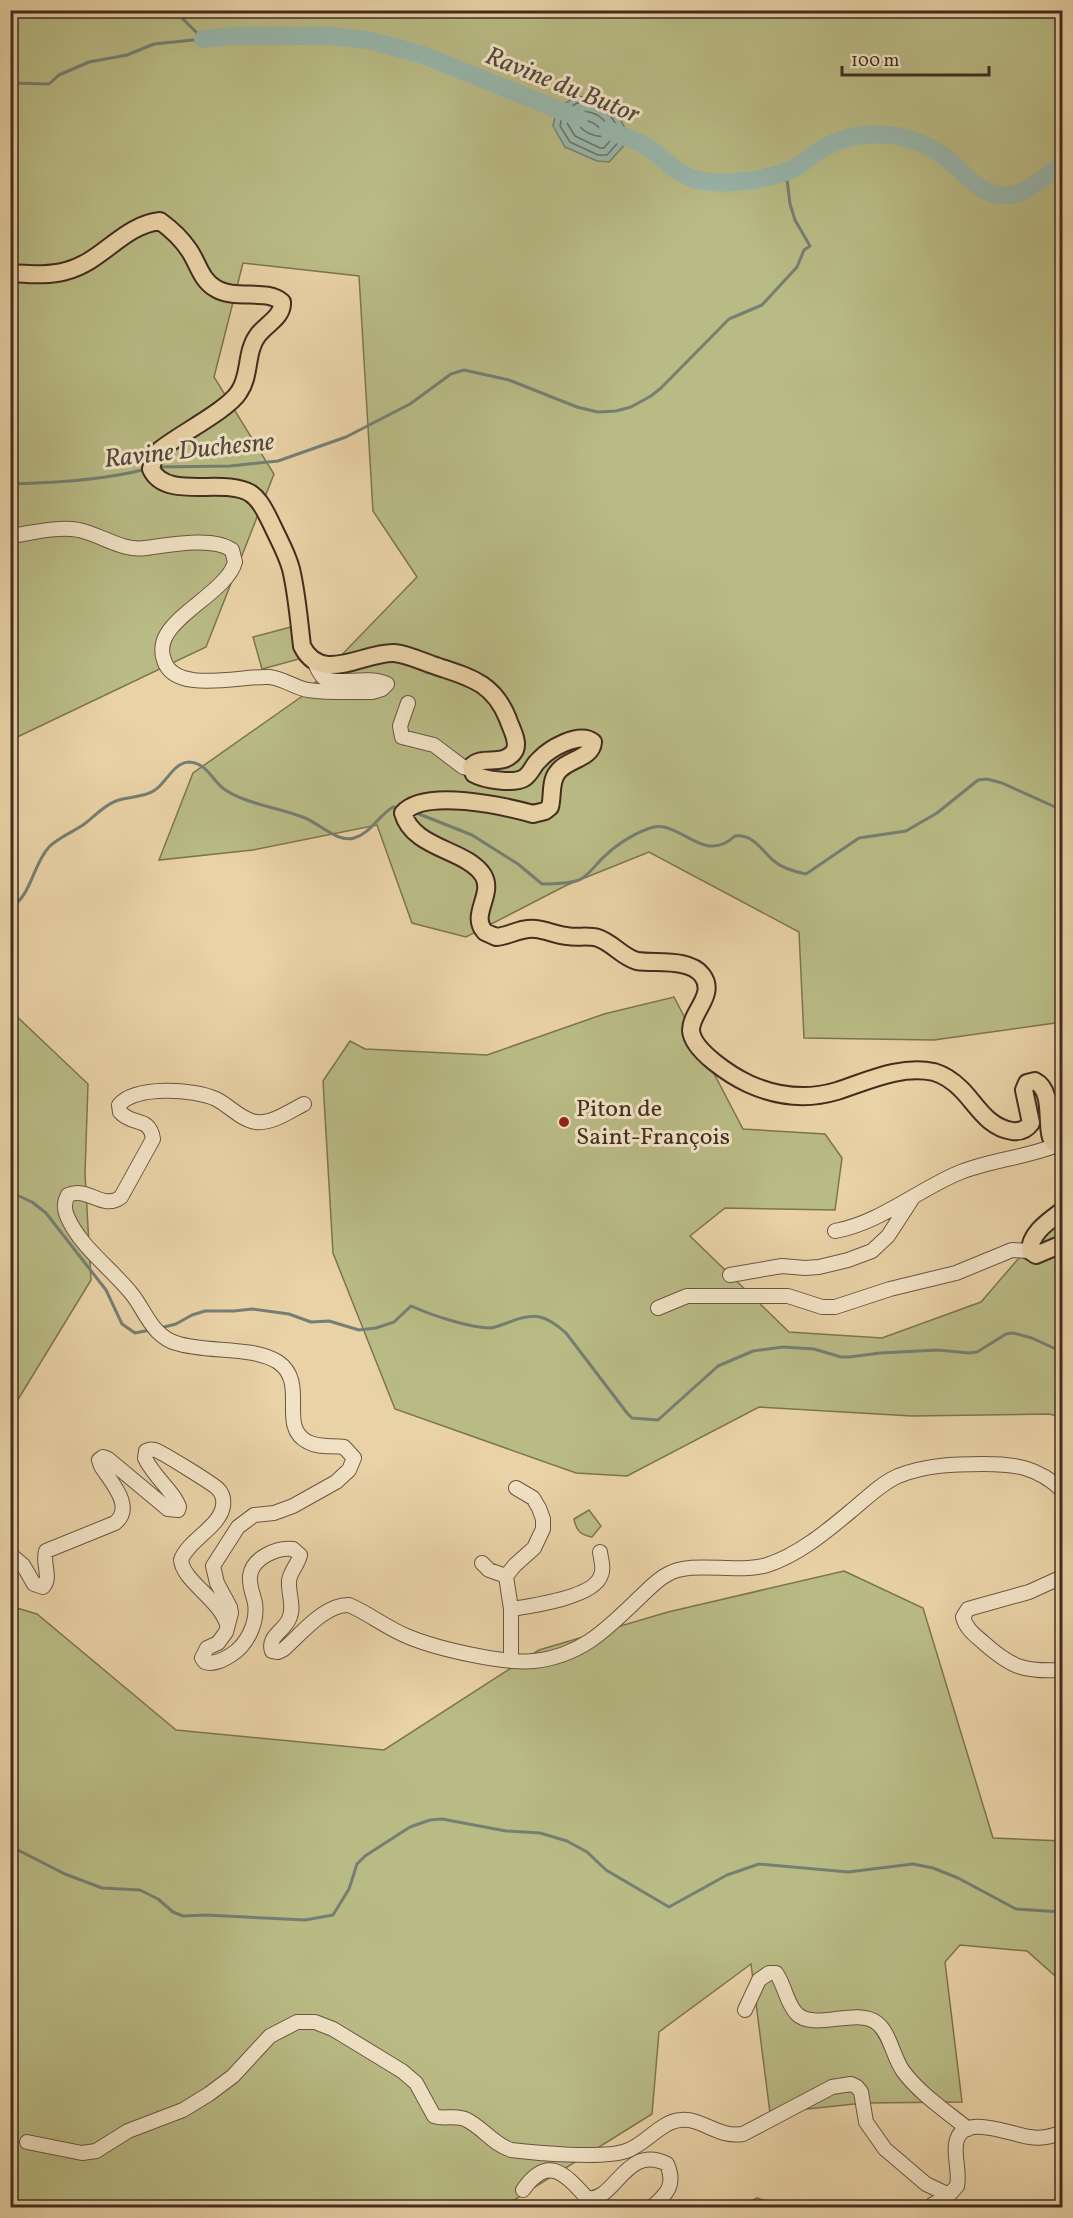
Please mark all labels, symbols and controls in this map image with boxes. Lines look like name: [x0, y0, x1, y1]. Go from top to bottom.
water label: Ravine du Butor: [480, 38, 645, 133]
scale bar: [842, 39, 989, 77]
text: 100 m: [851, 49, 900, 74]
water label: Ravine Duchesne: [102, 424, 277, 478]
place label: Piton de Saint-François: [576, 1093, 730, 1155]
marker: Piton de Saint-François: [557, 1115, 571, 1129]

